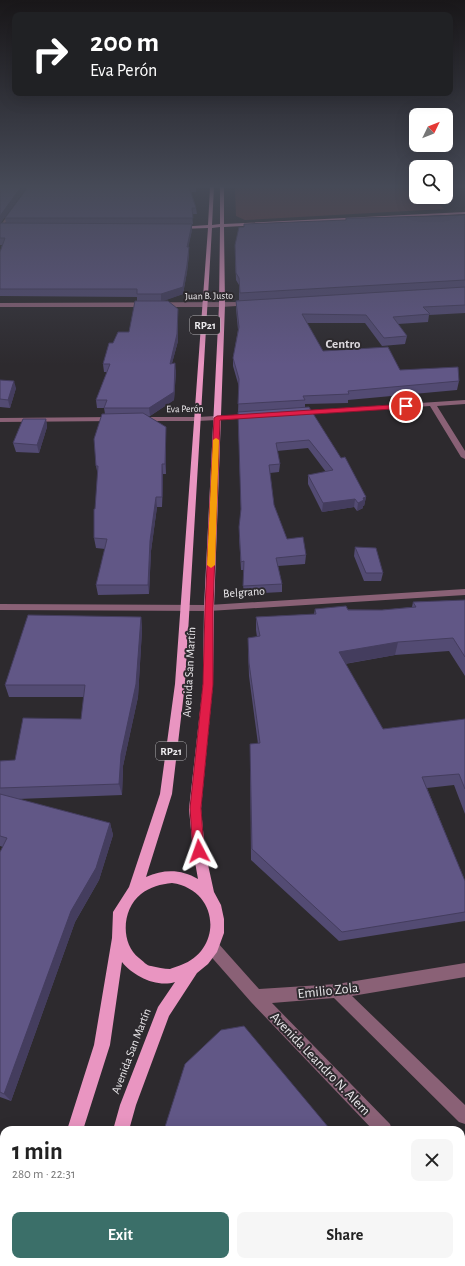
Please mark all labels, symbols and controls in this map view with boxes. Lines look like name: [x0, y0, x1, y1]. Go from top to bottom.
icon: right: [24, 28, 76, 80]
text: 200 m: [90, 29, 159, 57]
text: Eva Perón: [90, 62, 157, 80]
north arrow: [409, 108, 453, 152]
map controls: [409, 108, 453, 204]
button: search: [409, 160, 453, 204]
street label: Juan B. Justo: [185, 291, 233, 301]
road number: RP21: [190, 316, 220, 334]
district label: Centro: [326, 338, 361, 351]
pin: [389, 389, 423, 423]
icon: arrive: [395, 395, 417, 417]
street label: Eva Perón: [166, 404, 204, 414]
street label: Belgrano: [223, 585, 265, 599]
street label: Avenida San Martín: [181, 626, 197, 718]
road number: RP21: [156, 742, 186, 760]
position arrow: [178, 830, 220, 872]
street label: Emilio Zola: [297, 981, 360, 1001]
street label: Avenida San Martín: [109, 1007, 153, 1095]
street label: Avenida Leandro N. Alem: [267, 1010, 373, 1118]
button: close: [411, 1139, 453, 1181]
text: 1 min: [12, 1140, 63, 1164]
text: 280 m · 22:31: [12, 1168, 75, 1181]
button: Exit: [12, 1212, 229, 1258]
button: Share: [237, 1212, 453, 1258]

